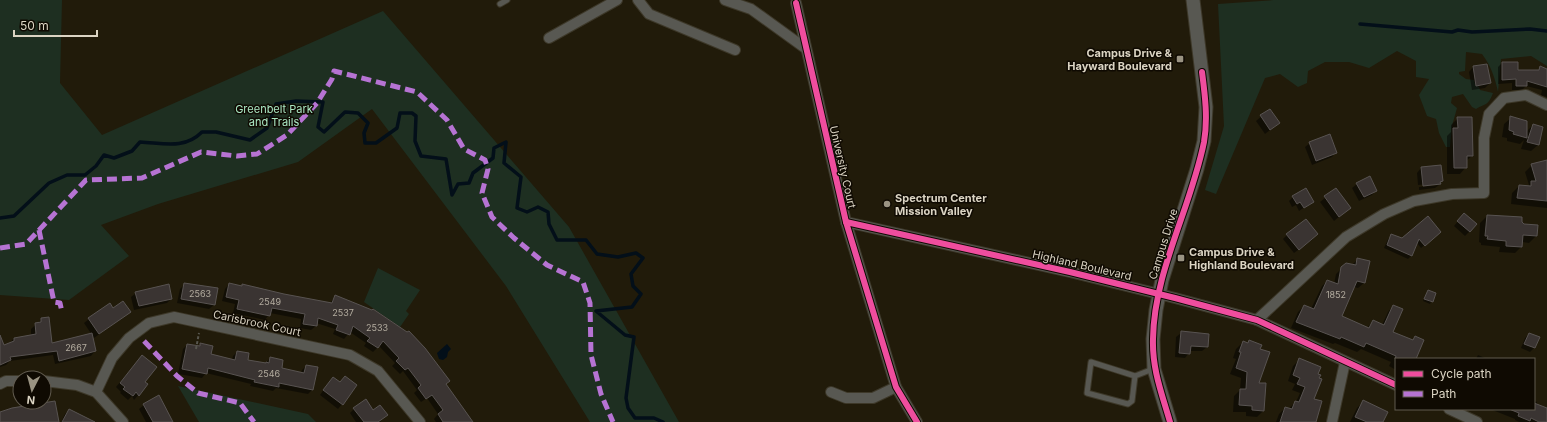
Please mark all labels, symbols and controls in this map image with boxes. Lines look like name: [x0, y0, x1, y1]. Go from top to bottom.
scale bar: [14, 12, 97, 38]
text: 50 m: [20, 18, 49, 33]
place label: Campus Drive & Hayward Boulevard: [1067, 46, 1173, 73]
marker: Campus Drive & Hayward Boulevard: [1175, 54, 1185, 64]
park label: Greenbelt Park and Trails: [235, 102, 313, 129]
street label: University Court: [827, 124, 859, 210]
place label: Spectrum Center Mission Valley: [895, 191, 987, 218]
marker: Spectrum Center Mission Valley: [882, 199, 892, 209]
street label: Campus Drive: [1146, 207, 1180, 281]
place label: Campus Drive & Highland Boulevard: [1189, 245, 1294, 272]
street label: Highland Boulevard: [1031, 247, 1133, 283]
marker: Campus Drive & Highland Boulevard: [1176, 253, 1186, 263]
house number: 2563: [189, 288, 211, 299]
house number: 1852: [1326, 289, 1346, 300]
house number: 2549: [259, 296, 282, 307]
street label: Carisbrook Court: [212, 307, 302, 339]
house number: 2537: [332, 307, 354, 318]
house number: 2533: [366, 322, 388, 333]
house number: 2667: [65, 342, 87, 353]
legend: [1395, 358, 1535, 410]
text: Cycle path: [1431, 366, 1492, 381]
house number: 2546: [258, 368, 281, 379]
north arrow: [12, 370, 52, 410]
text: Path: [1431, 386, 1456, 401]
text: N: [26, 393, 36, 407]

